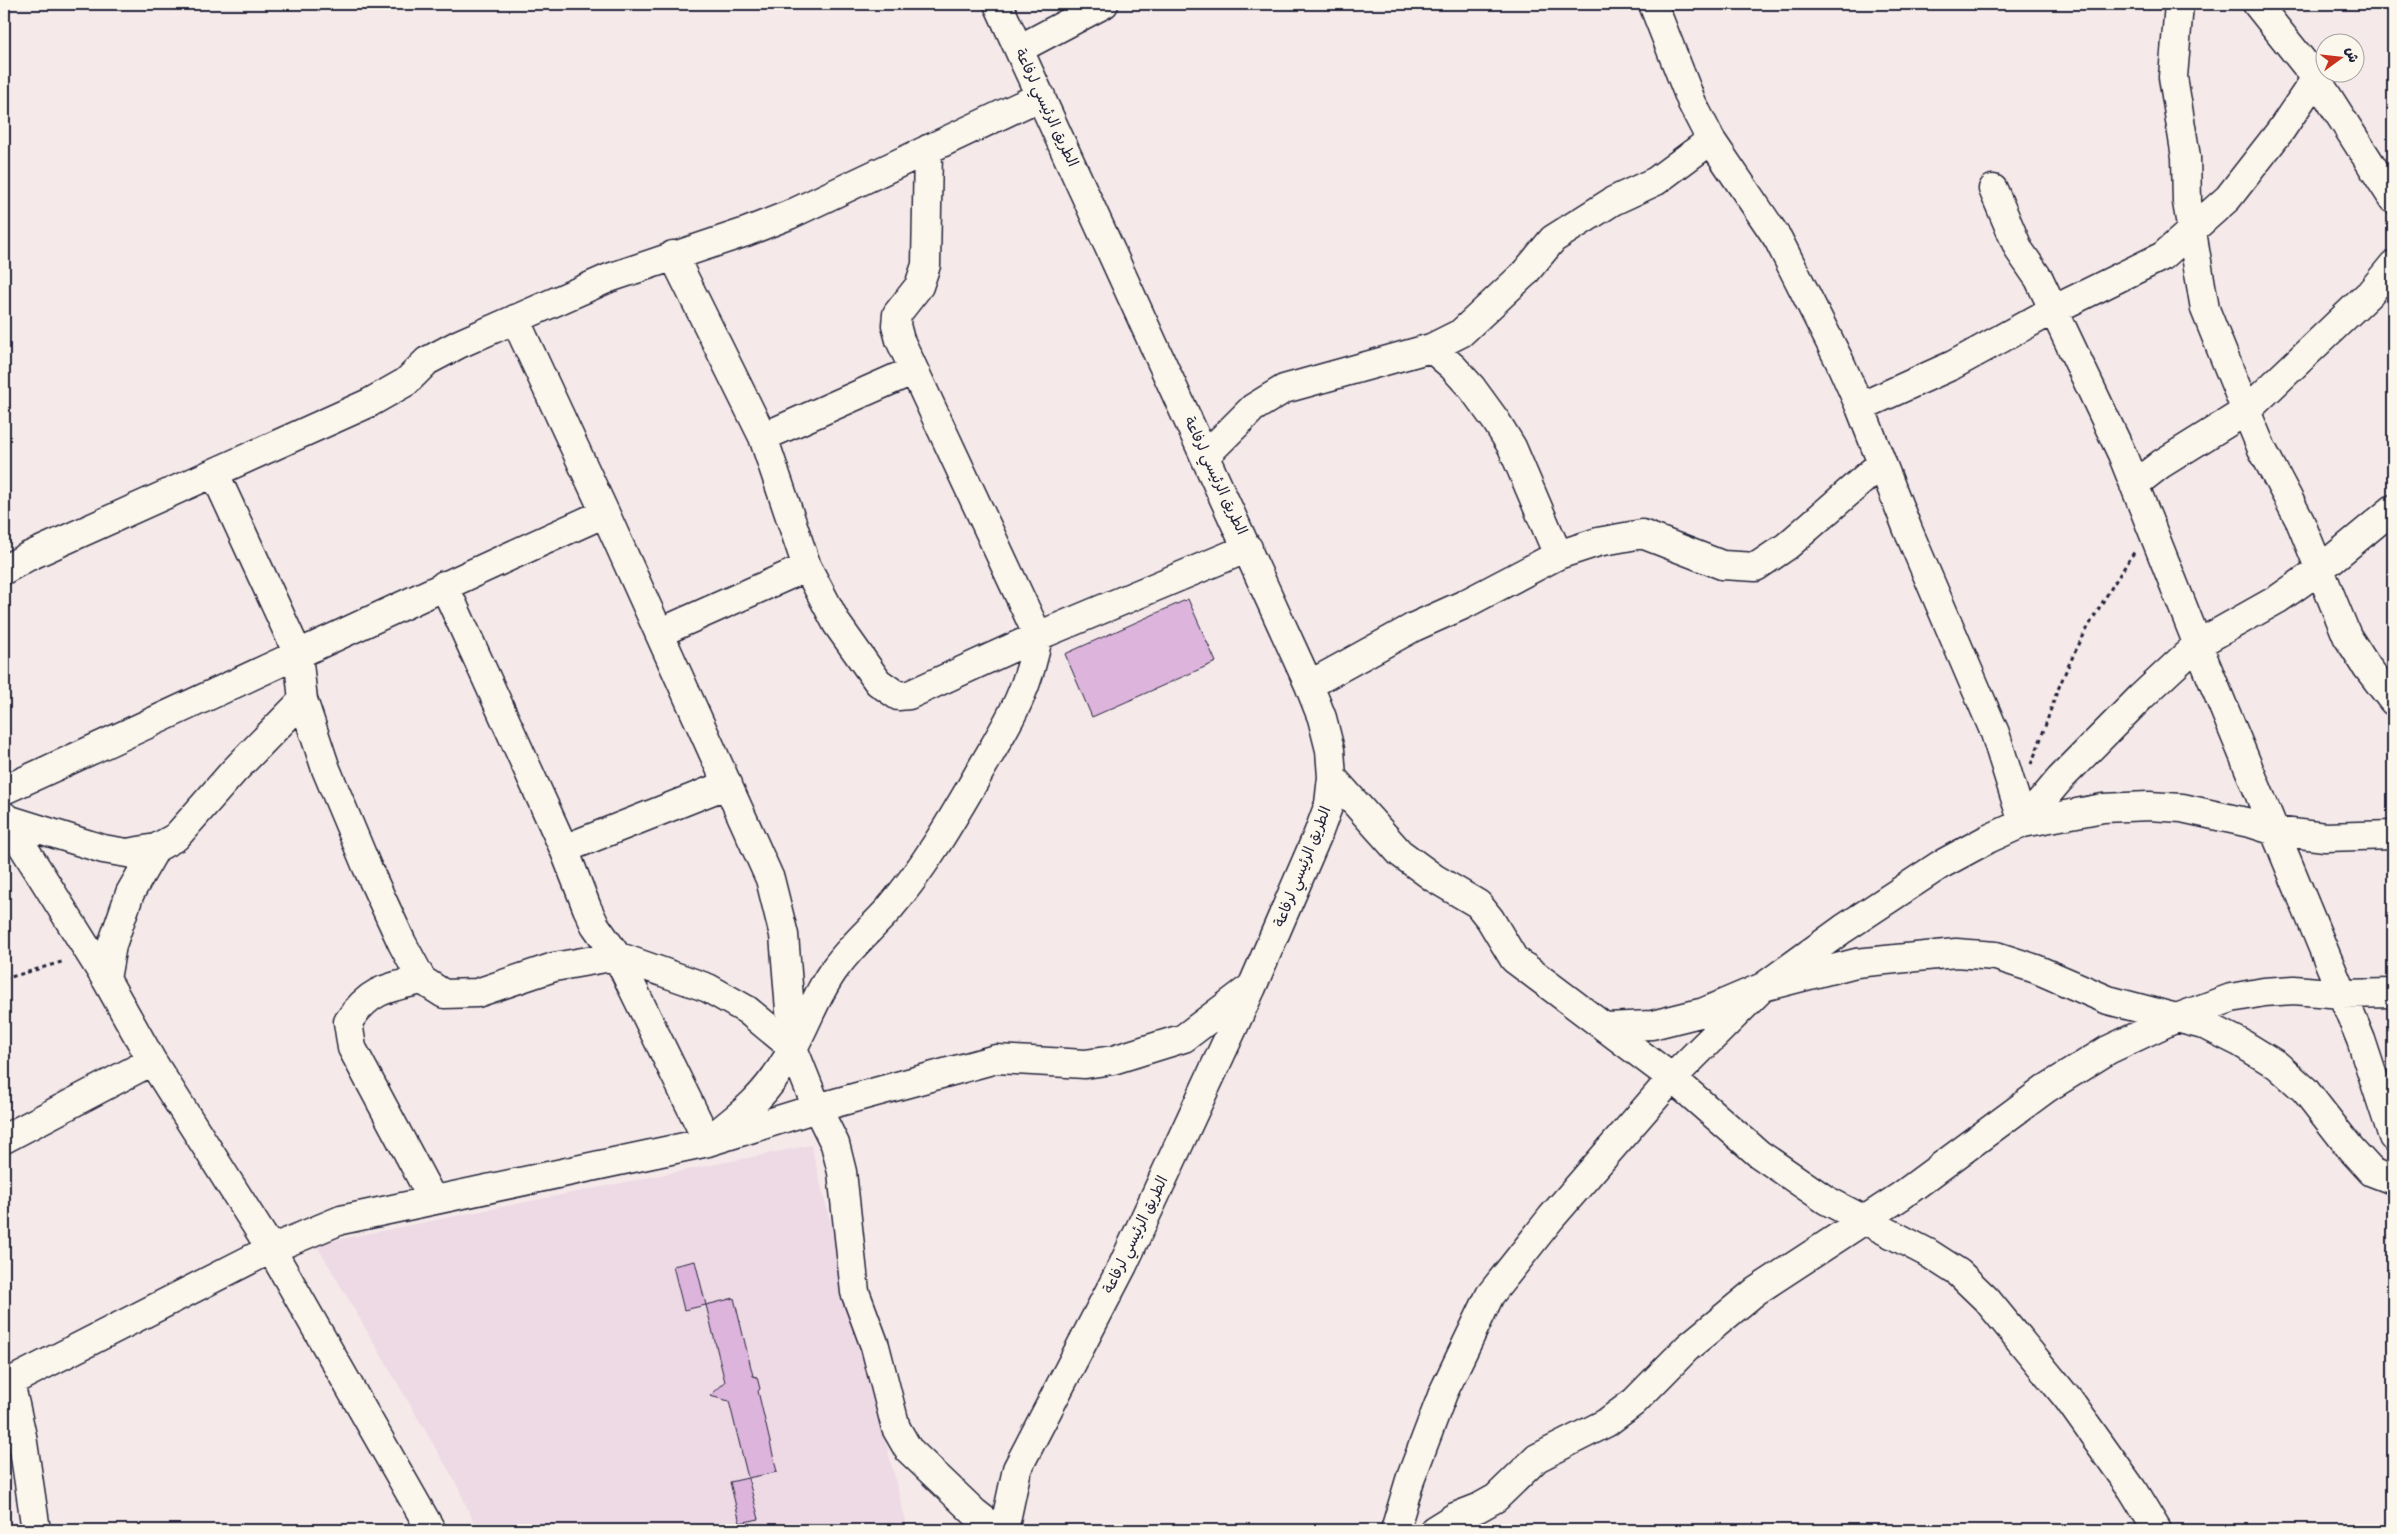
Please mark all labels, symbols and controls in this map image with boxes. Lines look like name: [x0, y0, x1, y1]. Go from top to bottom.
north arrow: [2314, 32, 2364, 82]
text: ش: [2341, 45, 2362, 65]
street label: الطريق الرئيسي لرفاعة: [1008, 46, 1082, 171]
street label: الطريق الرئيسي لرفاعة: [1177, 414, 1251, 539]
street label: الطريق الرئيسي لرفاعة: [1270, 804, 1338, 931]
street label: الطريق الرئيسي لرفاعة: [1099, 1173, 1175, 1298]

